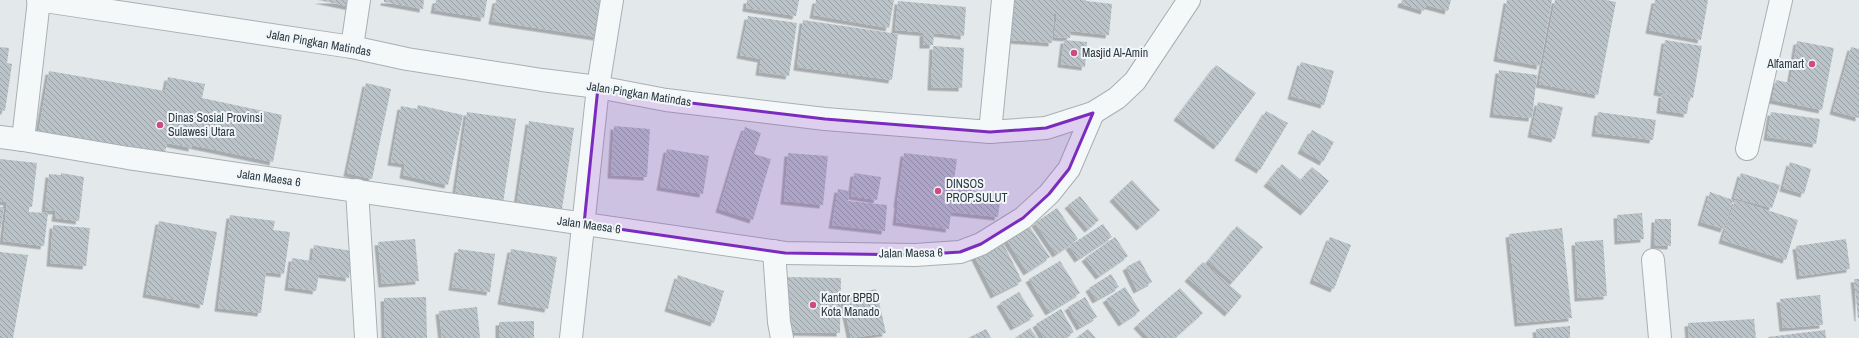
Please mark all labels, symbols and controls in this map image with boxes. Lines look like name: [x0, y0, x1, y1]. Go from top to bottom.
street label: Jalan Pingkan Matindas: [266, 26, 372, 60]
place label: Masjid Al-Amin: [1082, 45, 1148, 61]
marker: Masjid Al-Amin: [1069, 48, 1079, 58]
place label: Alfamart: [1766, 56, 1804, 72]
marker: Alfamart: [1807, 59, 1817, 69]
street label: Jalan Pingkan Matindas: [586, 78, 692, 110]
place label: Dinas Sosial Provinsi Sulawesi Utara: [168, 110, 263, 140]
marker: Dinas Sosial Provinsi Sulawesi Utara: [155, 120, 165, 130]
street label: Jalan Maesa 6: [236, 166, 302, 190]
place label: DINSOS PROP.SULUT: [946, 176, 1008, 206]
marker: DINSOS PROP.SULUT: [933, 186, 943, 196]
street label: Jalan Maesa 6: [556, 213, 622, 237]
street label: Jalan Maesa 6: [879, 244, 943, 262]
place label: Kantor BPBD Kota Manado: [821, 290, 880, 320]
marker: Kantor BPBD Kota Manado: [808, 300, 818, 310]

